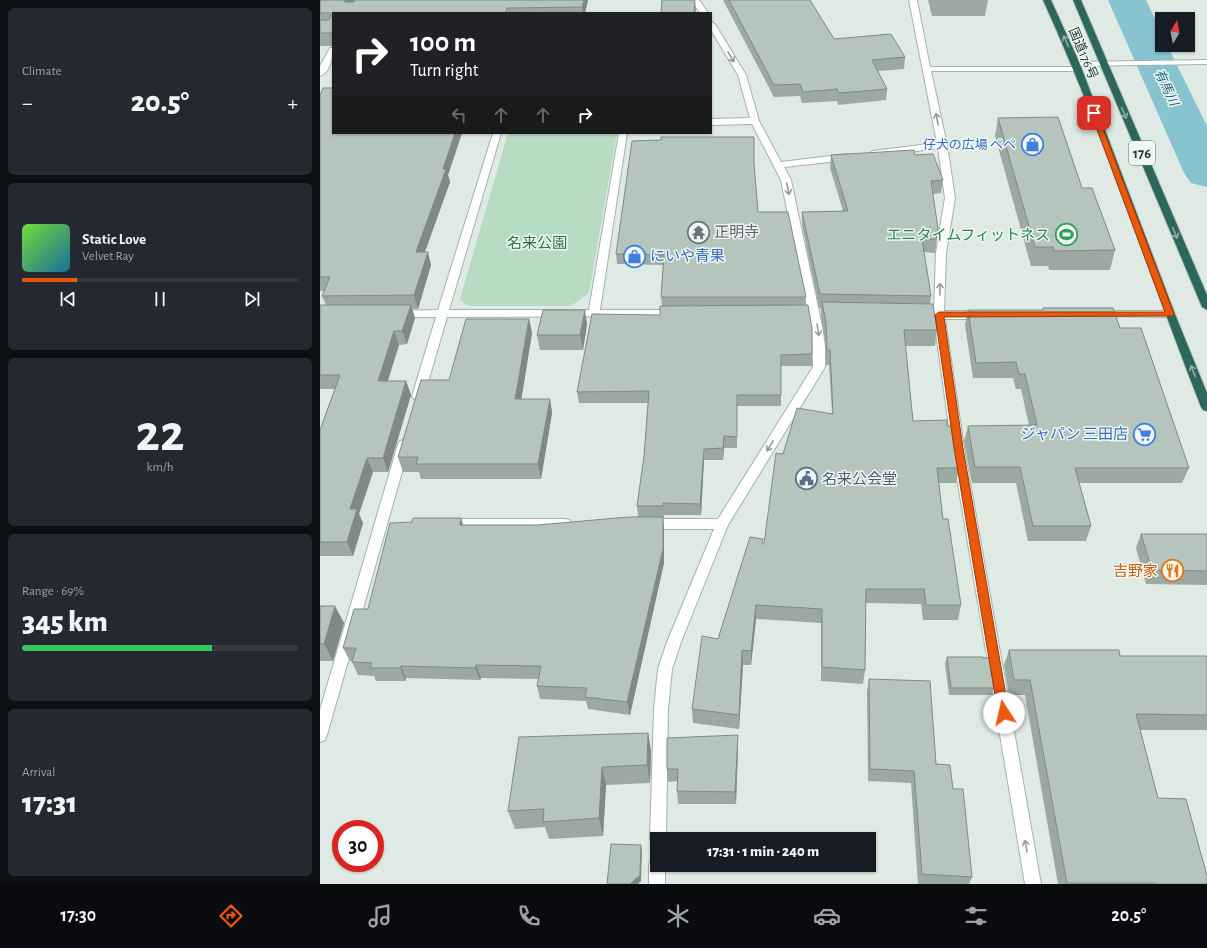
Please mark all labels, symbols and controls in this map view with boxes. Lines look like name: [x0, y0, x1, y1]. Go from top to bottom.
north arrow: [1155, 12, 1195, 52]
map controls: [1155, 12, 1195, 52]
street label: 国道176号: [1066, 25, 1100, 81]
icon: right: [344, 28, 396, 80]
text: 100 m: [410, 29, 476, 57]
one-way arrow: [1062, 35, 1069, 47]
one-way arrow: [727, 52, 736, 63]
text: Turn right: [410, 62, 479, 80]
text: Climate: [22, 65, 61, 78]
water label: 有馬川: [1152, 67, 1182, 110]
text: 20.5°: [131, 87, 189, 117]
text: −: [22, 92, 33, 114]
text: +: [287, 92, 298, 114]
pin: [1077, 96, 1111, 130]
icon: arrive: [1083, 102, 1105, 124]
icon: left: [448, 104, 470, 126]
icon: ahead: [490, 104, 512, 126]
icon: ahead: [532, 104, 554, 126]
icon: right: [574, 104, 596, 126]
one-way arrow: [1121, 107, 1129, 119]
one-way arrow: [932, 113, 940, 126]
shop icon: 仔犬の広場 ペペ: [1019, 131, 1045, 157]
place label: 仔犬の広場 ペペ: [923, 138, 1016, 152]
road number: 176: [1129, 141, 1155, 165]
one-way arrow: [784, 182, 792, 195]
temple icon: 正明寺: [685, 219, 711, 245]
sports icon: エニタイムフィットネス: [1053, 222, 1079, 248]
place label: 正明寺: [714, 224, 759, 240]
one-way arrow: [1172, 226, 1180, 238]
place label: エニタイムフィットネス: [886, 227, 1050, 243]
text: Static Love: [82, 232, 146, 247]
park label: 名来公園: [507, 235, 567, 251]
shop icon: にいや青果: [622, 243, 648, 269]
place label: にいや青果: [650, 248, 725, 264]
text: Velvet Ray: [82, 250, 134, 263]
one-way arrow: [936, 283, 944, 296]
icon: previous: [57, 288, 79, 310]
icon: pause: [149, 288, 171, 310]
icon: next: [241, 288, 263, 310]
one-way arrow: [814, 323, 822, 336]
one-way arrow: [1188, 366, 1196, 378]
text: 22: [136, 408, 184, 460]
supermarket icon: ジャパン 三田店: [1131, 421, 1157, 447]
place label: ジャパン 三田店: [1021, 426, 1128, 442]
one-way arrow: [766, 440, 774, 451]
text: km/h: [147, 461, 173, 474]
public building icon: 名来公会堂: [794, 466, 820, 492]
place label: 名来公会堂: [822, 471, 897, 487]
restaurant icon: 吉野家: [1160, 558, 1186, 584]
place label: 吉野家: [1113, 563, 1158, 579]
text: Range · 69%: [22, 585, 84, 598]
text: 345 km: [22, 607, 108, 637]
position arrow: [983, 692, 1025, 734]
text: Arrival: [22, 766, 55, 779]
text: 17:31: [22, 788, 77, 818]
speed limit sign: 30: [332, 820, 384, 872]
one-way arrow: [1022, 839, 1030, 852]
text: 17:31 · 1 min · 240 m: [707, 844, 819, 859]
icon: directions: [217, 902, 245, 930]
icon: music: [366, 902, 394, 930]
icon: phone: [515, 902, 543, 930]
icon: climate: [664, 902, 692, 930]
icon: car: [813, 902, 841, 930]
icon: filters: [962, 902, 990, 930]
text: 17:30: [61, 907, 96, 925]
text: 20.5°: [1111, 907, 1146, 925]

